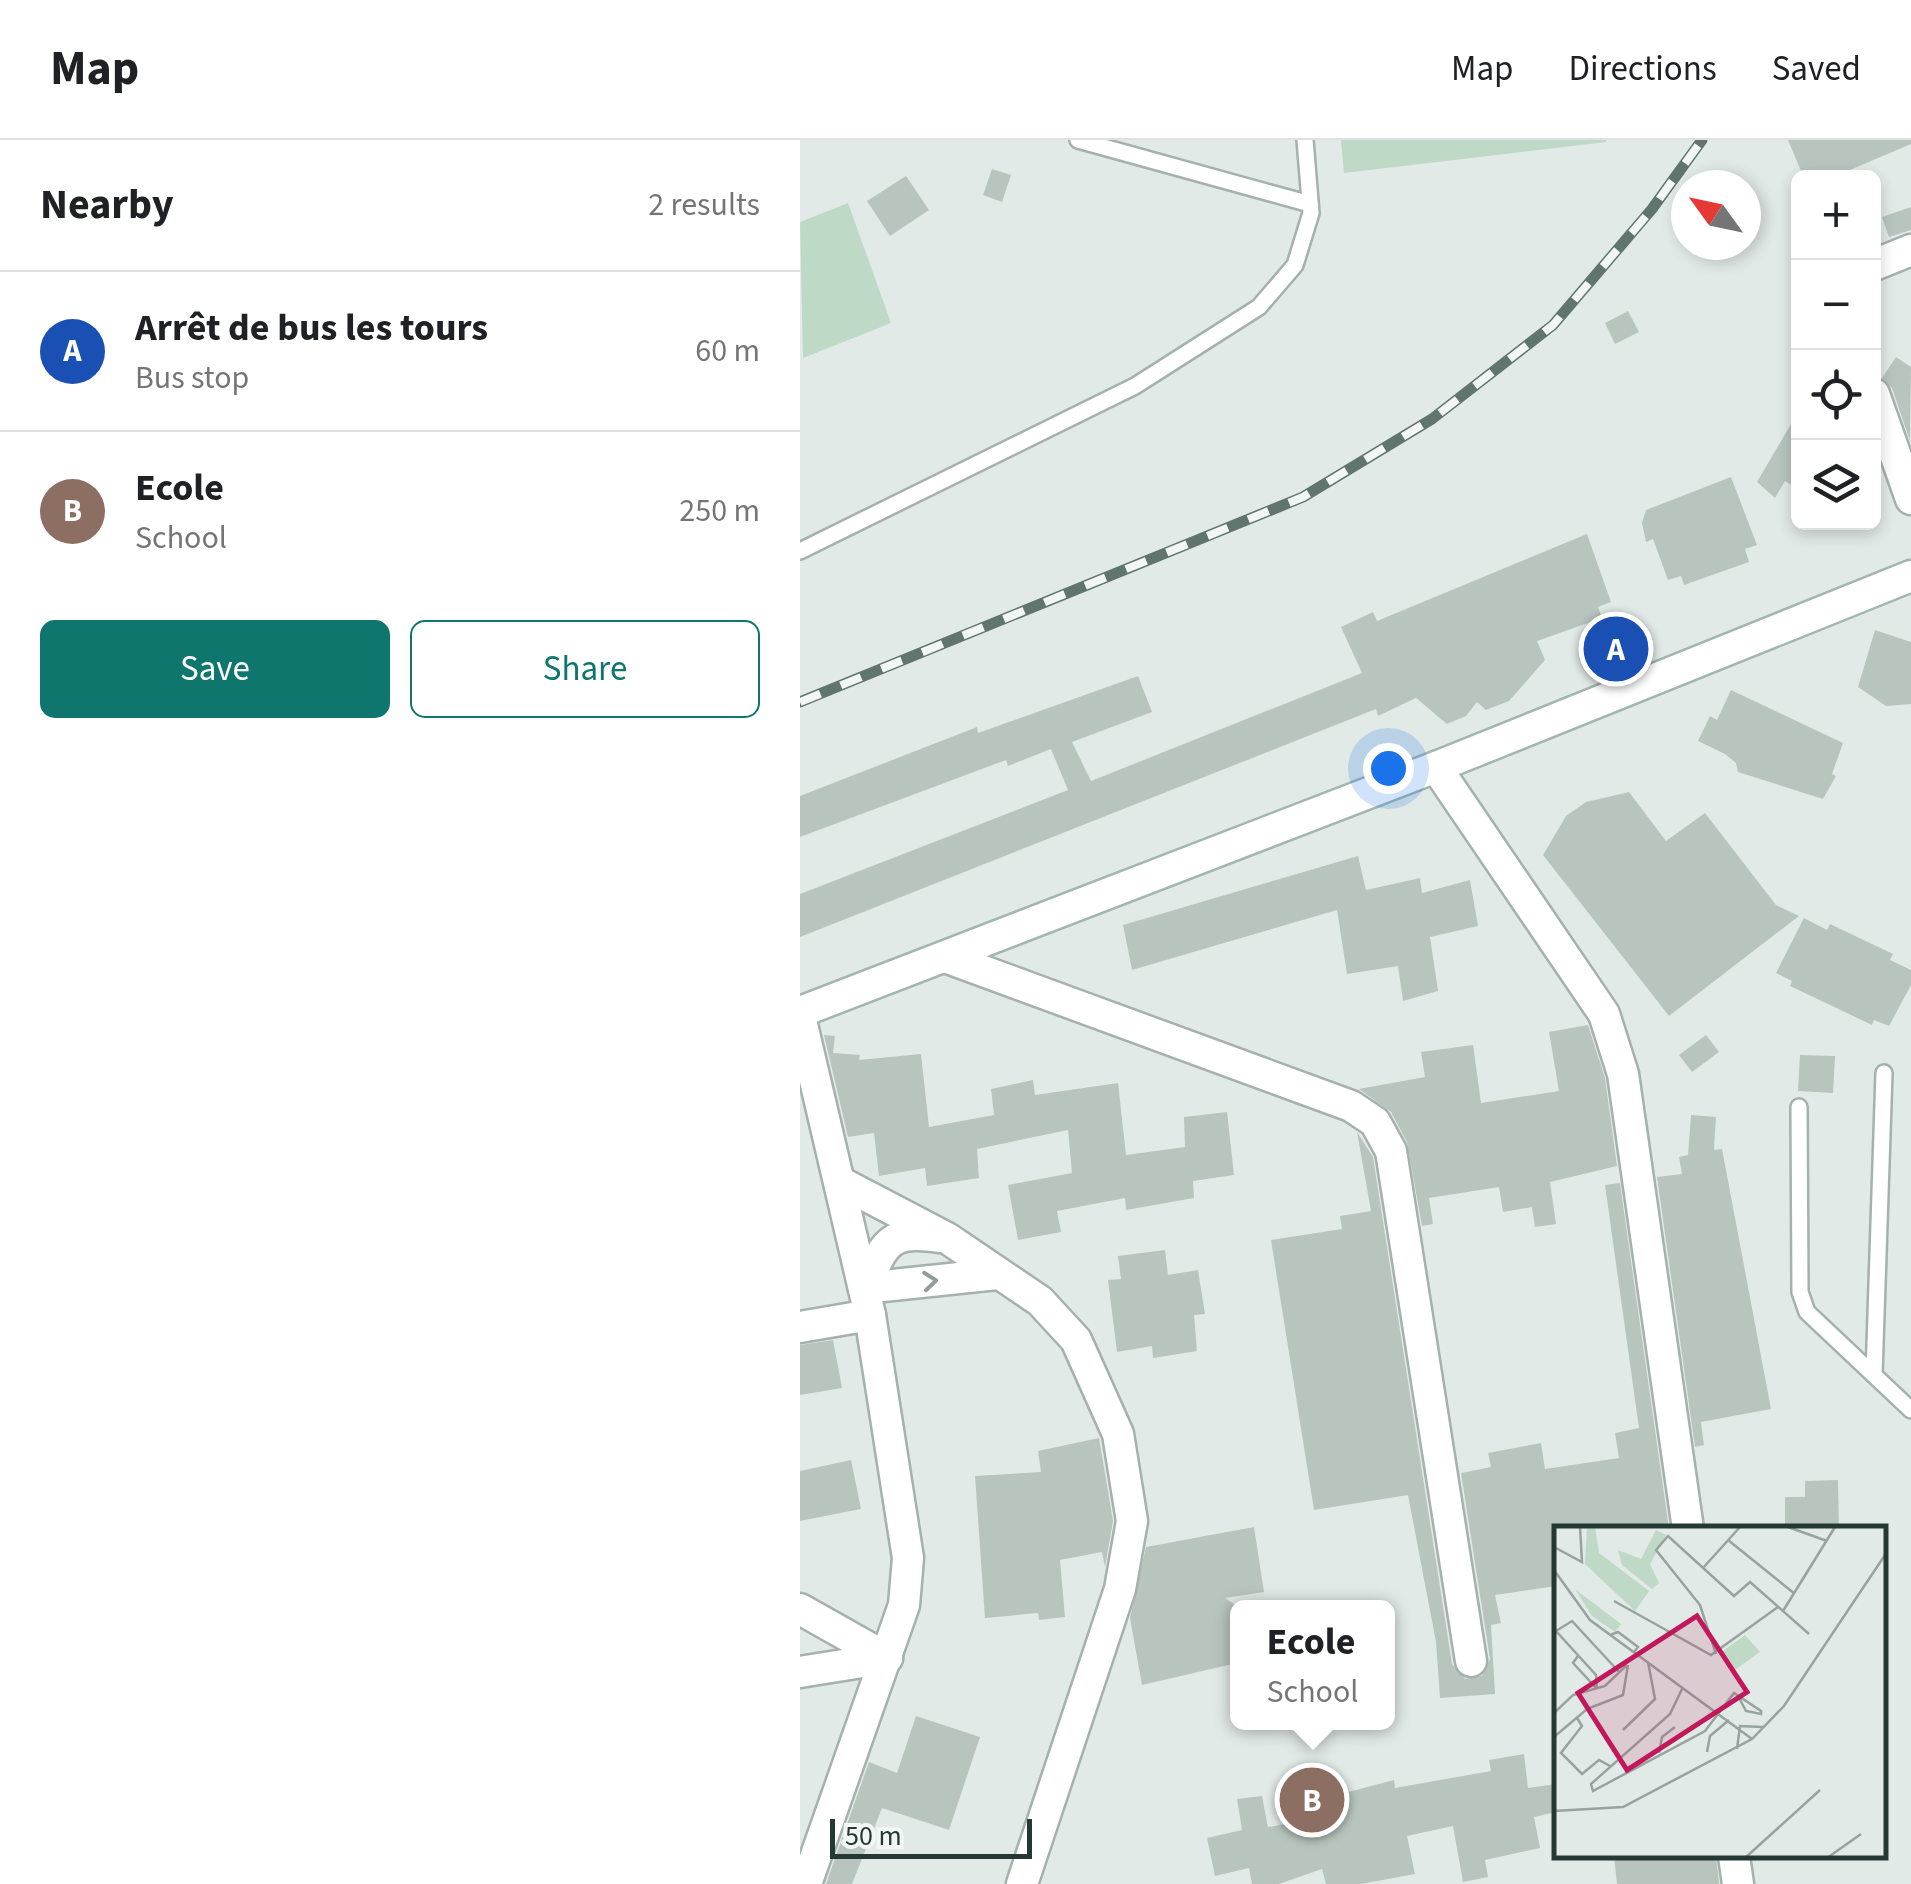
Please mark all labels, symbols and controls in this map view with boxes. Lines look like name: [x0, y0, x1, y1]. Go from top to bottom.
text: Map: [50, 35, 139, 103]
text: Map: [1451, 44, 1514, 94]
text: Directions: [1569, 44, 1717, 94]
text: Saved: [1772, 44, 1861, 94]
north arrow: [1671, 170, 1761, 260]
map controls: [1791, 170, 1881, 530]
button: +: [1791, 170, 1881, 260]
text: Nearby: [40, 175, 174, 235]
text: 2 results: [648, 182, 760, 228]
button: −: [1791, 260, 1881, 350]
text: Arrêt de bus les tours: [135, 301, 488, 355]
text: A: [63, 328, 82, 374]
text: 60 m: [695, 328, 760, 374]
button: locate: [1791, 350, 1881, 440]
text: Bus stop: [135, 355, 249, 401]
button: layers: [1791, 440, 1881, 530]
text: Ecole: [135, 461, 224, 515]
text: B: [63, 488, 82, 534]
text: 250 m: [679, 488, 760, 534]
text: School: [135, 515, 227, 561]
pin: A: [1584, 612, 1648, 686]
button: Save: [40, 620, 390, 718]
button: Share: [410, 620, 760, 718]
your location: [1363, 743, 1414, 794]
one-way arrow: [923, 1270, 939, 1292]
inset map: [1554, 1526, 1886, 1859]
popup: [1230, 1600, 1395, 1730]
text: Ecole: [1267, 1615, 1355, 1669]
text: School: [1267, 1669, 1358, 1715]
pin: B: [1280, 1762, 1344, 1838]
scale bar: [830, 1814, 1032, 1858]
text: 50 m: [845, 1816, 902, 1856]

